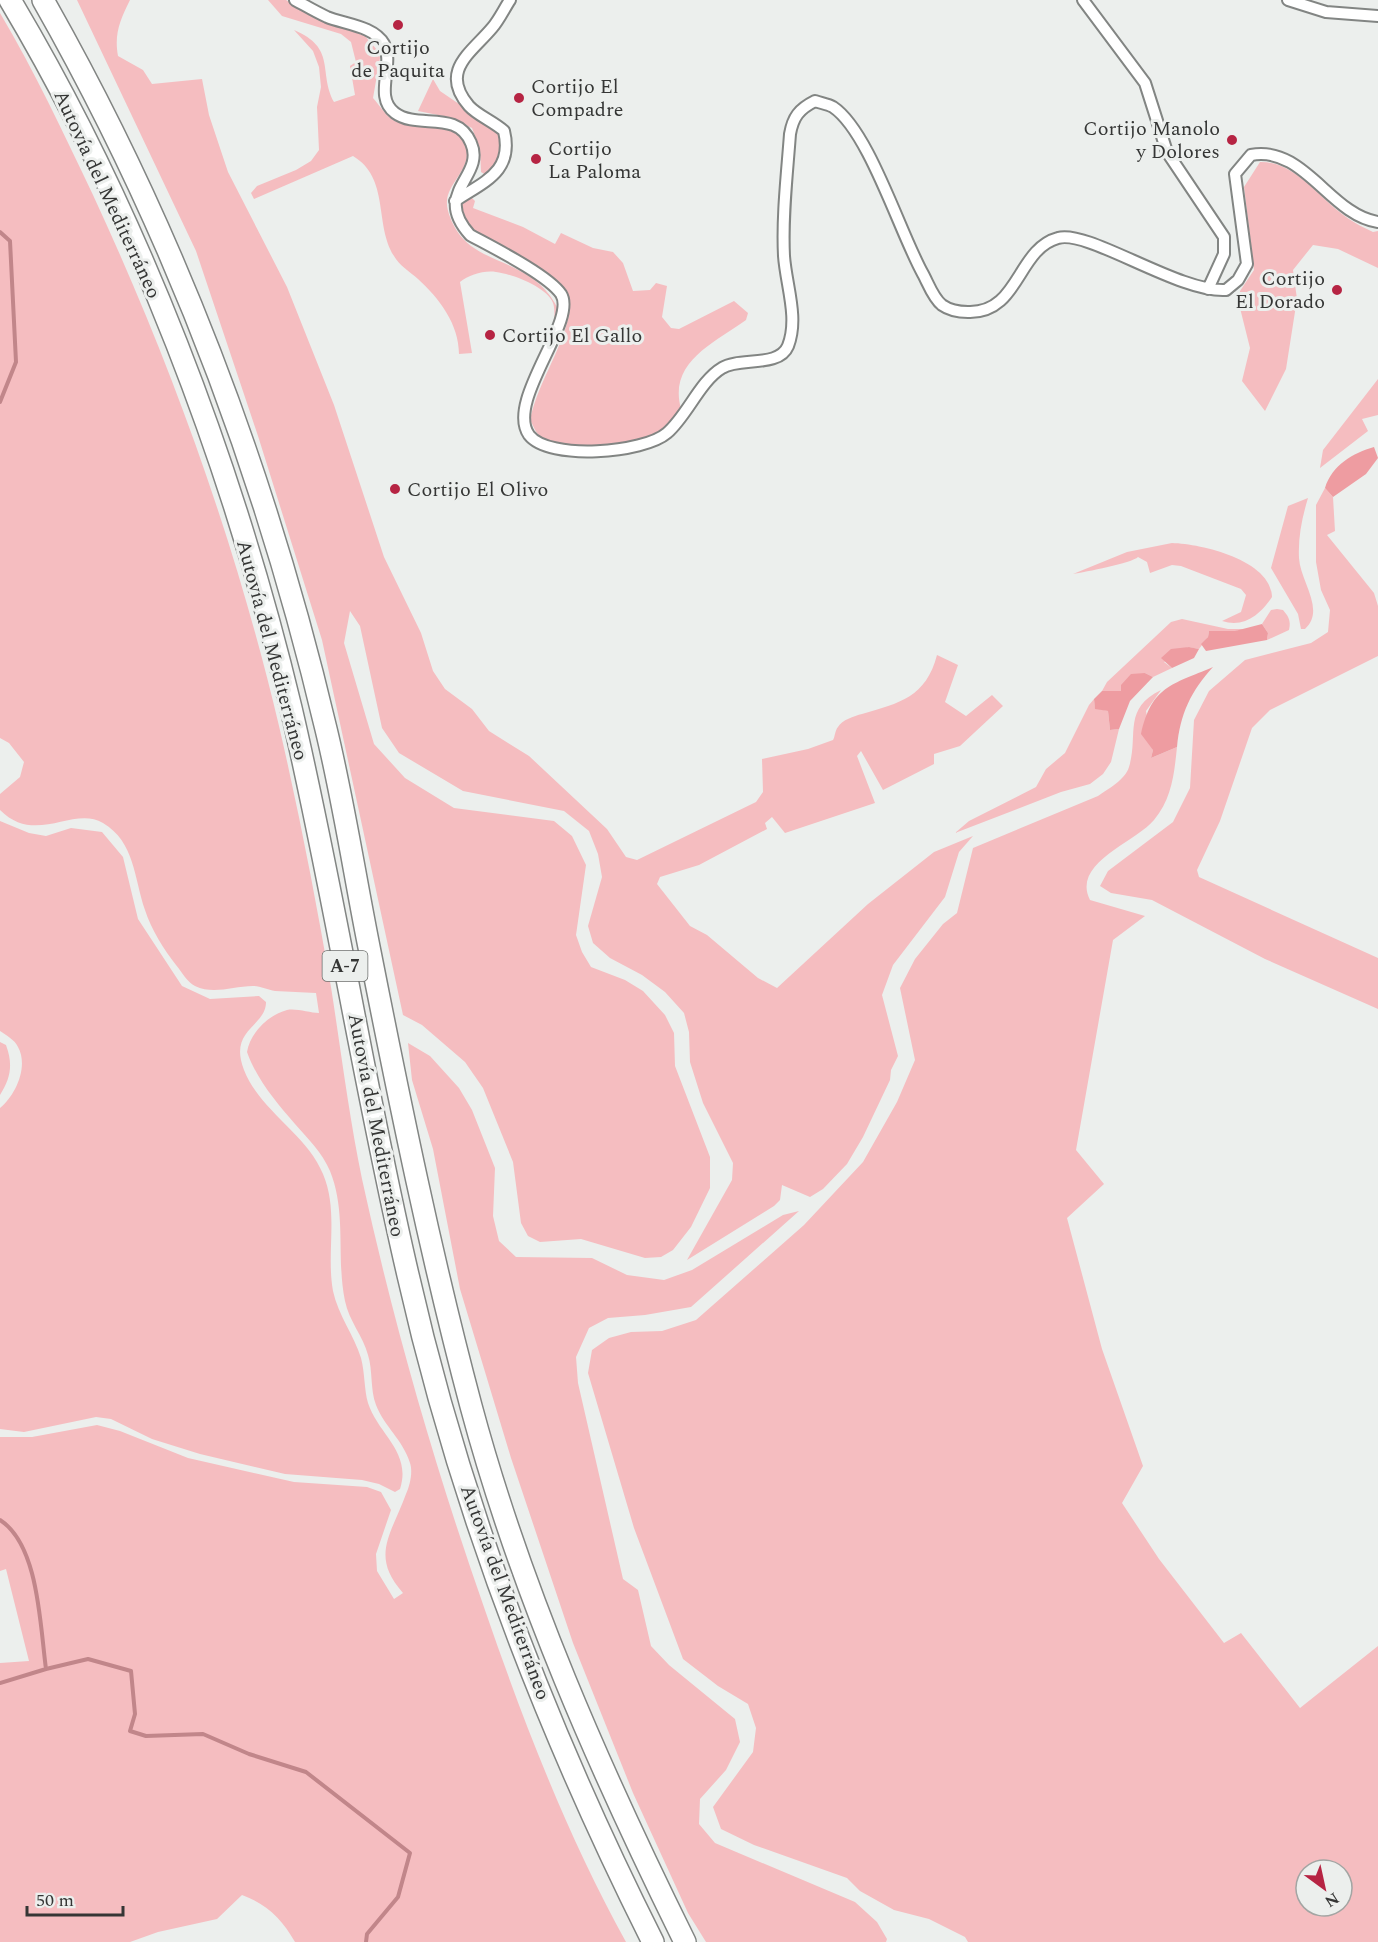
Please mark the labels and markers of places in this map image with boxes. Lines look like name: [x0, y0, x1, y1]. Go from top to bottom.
marker: Cortijo de Paquita: [391, 18, 405, 32]
place label: Cortijo de Paquita: [351, 33, 445, 86]
place label: Cortijo El Compadre: [531, 72, 624, 125]
marker: Cortijo El Compadre: [512, 91, 526, 105]
place label: Cortijo Manolo y Dolores: [1083, 114, 1220, 167]
marker: Cortijo Manolo y Dolores: [1225, 133, 1239, 147]
place label: Cortijo La Paloma: [548, 134, 641, 187]
marker: Cortijo La Paloma: [529, 152, 543, 166]
place label: Cortijo El Dorado: [1235, 264, 1325, 317]
marker: Cortijo El Dorado: [1330, 283, 1344, 297]
place label: Cortijo El Gallo: [502, 321, 642, 351]
marker: Cortijo El Gallo: [483, 328, 497, 342]
place label: Cortijo El Olivo: [407, 475, 548, 505]
marker: Cortijo El Olivo: [388, 482, 402, 496]

